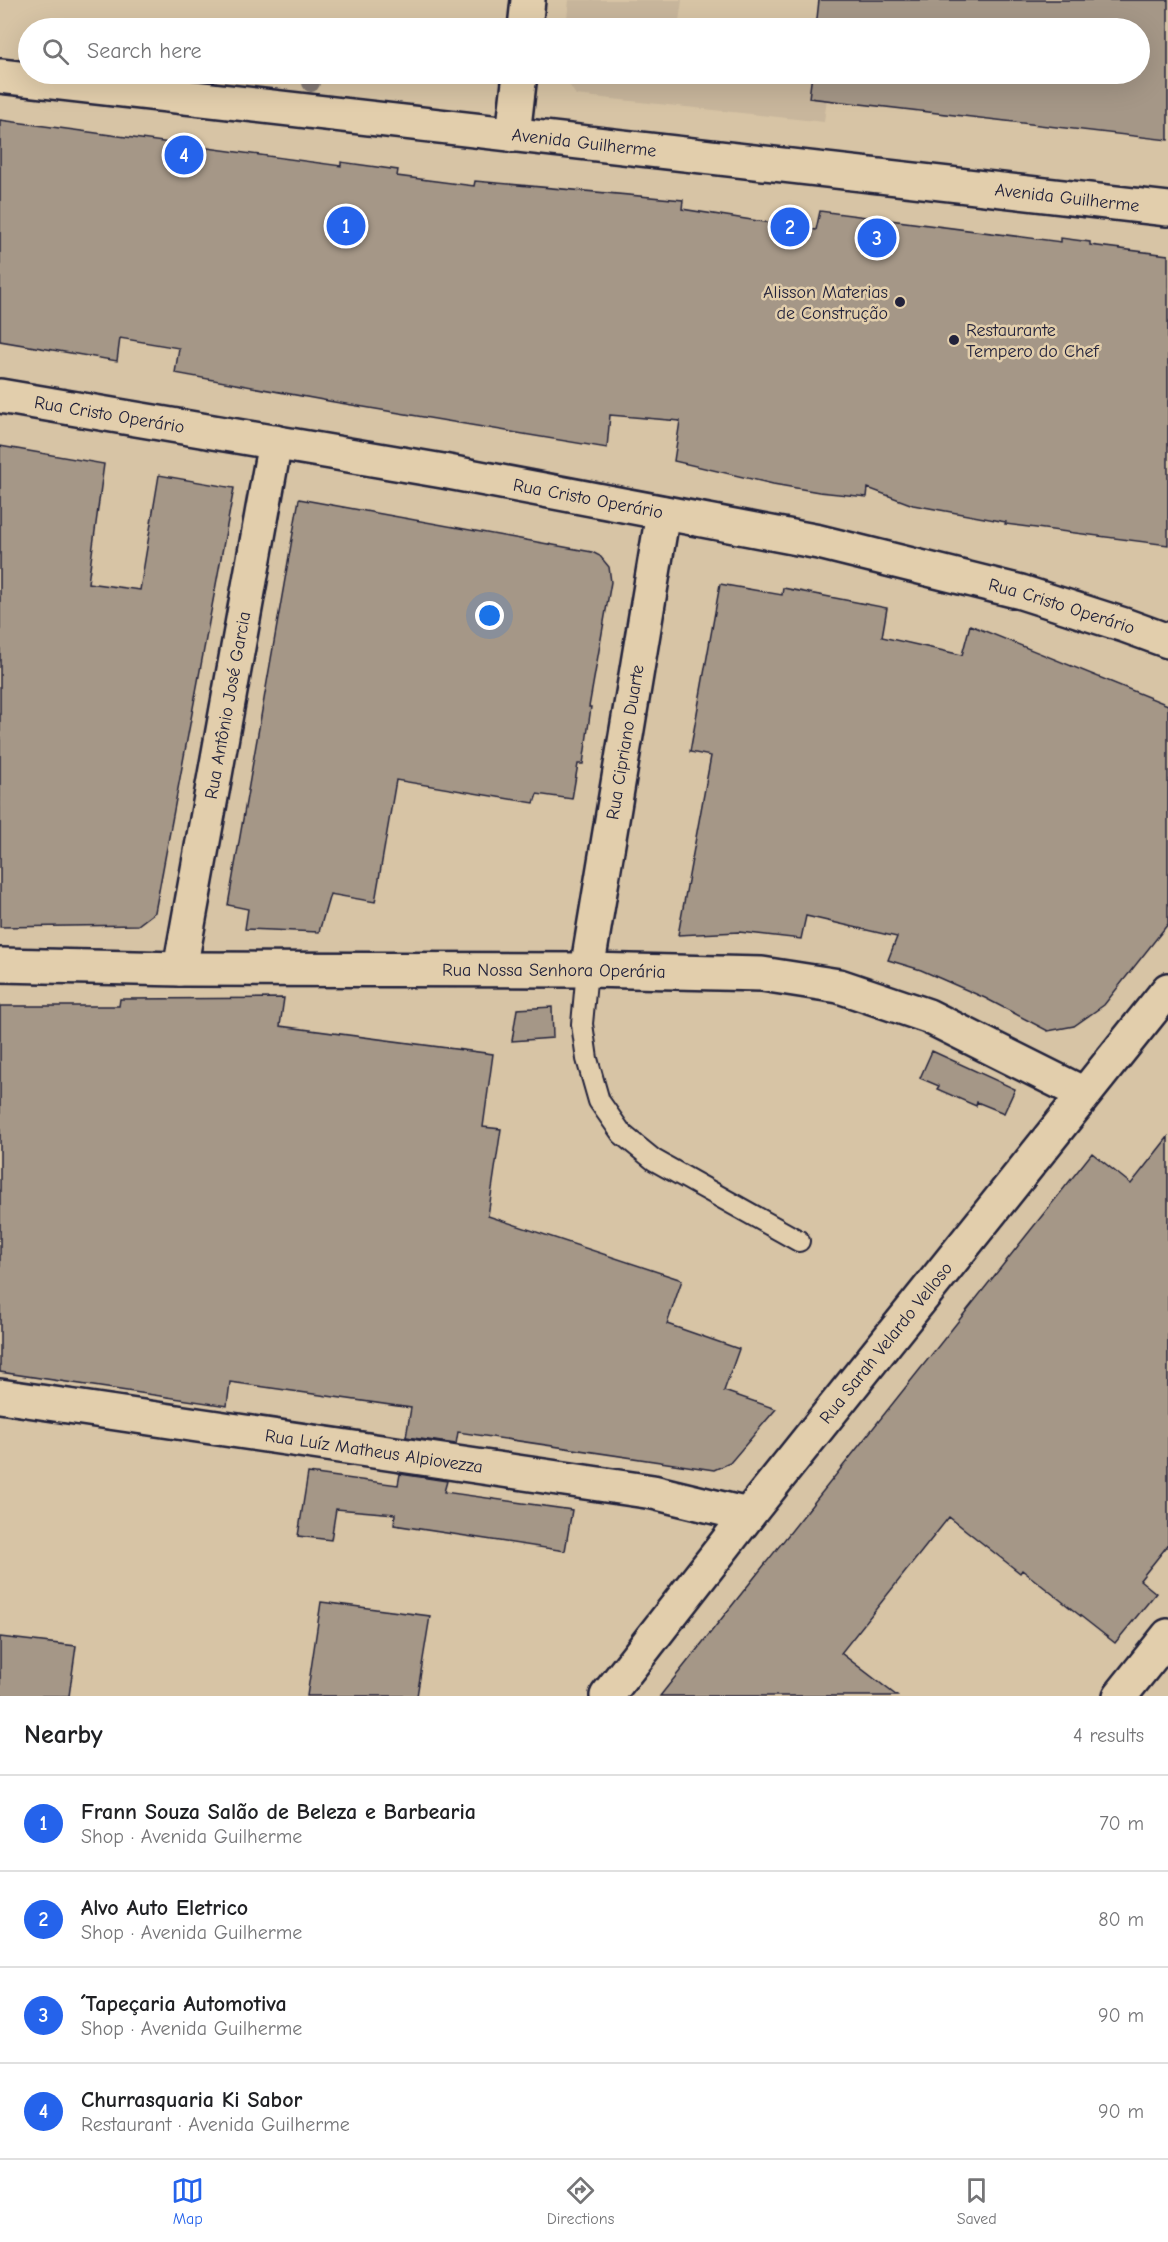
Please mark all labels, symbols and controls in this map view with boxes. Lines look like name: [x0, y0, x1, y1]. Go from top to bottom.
search box: [18, 18, 1150, 84]
icon: search: [39, 35, 72, 68]
text: Search here: [87, 38, 202, 64]
street label: Avenida Guilherme: [511, 124, 658, 161]
pin: 4: [164, 132, 204, 178]
street label: Avenida Guilherme: [994, 179, 1141, 216]
pin: 1: [326, 204, 366, 248]
pin: 2: [770, 204, 810, 250]
pin: 3: [858, 216, 896, 260]
place label: Alisson Materias de Construção: [763, 282, 888, 324]
marker: Alisson Materias de Construção: [893, 295, 907, 309]
place label: Restaurante Tempero do Chef: [966, 320, 1100, 362]
marker: Restaurante Tempero do Chef: [947, 333, 961, 347]
street label: Rua Cristo Operário: [33, 391, 186, 438]
street label: Rua Cristo Operário: [511, 474, 665, 523]
street label: Rua Cristo Operário: [986, 574, 1138, 639]
your location: [475, 601, 504, 630]
street label: Rua Antônio José Garcia: [200, 610, 255, 801]
street label: Rua Cipriano Duarte: [602, 663, 648, 821]
street label: Rua Nossa Senhora Operária: [442, 959, 666, 982]
street label: Rua Sarah Velardo Velloso: [815, 1258, 957, 1428]
street label: Rua Luíz Matheus Alpiovezza: [263, 1425, 484, 1477]
text: Nearby: [24, 1720, 103, 1750]
text: 4 results: [1073, 1724, 1144, 1747]
text: Frann Souza Salão de Beleza e Barbearia: [81, 1799, 476, 1825]
text: 1: [40, 1812, 47, 1835]
text: 70 m: [1099, 1812, 1144, 1835]
text: Shop · Avenida Guilherme: [81, 1825, 302, 1848]
text: Alvo Auto Eletrico: [81, 1895, 248, 1921]
text: 2: [39, 1908, 48, 1931]
text: 80 m: [1098, 1908, 1144, 1931]
text: Shop · Avenida Guilherme: [81, 1921, 302, 1944]
text: ´Tapeçaria Automotiva: [81, 1991, 287, 2017]
text: 3: [39, 2004, 48, 2027]
text: 90 m: [1098, 2004, 1144, 2027]
text: Shop · Avenida Guilherme: [81, 2017, 302, 2040]
text: Churrasquaria Ki Sabor: [81, 2087, 302, 2113]
text: 4: [39, 2100, 48, 2123]
text: 90 m: [1098, 2100, 1144, 2123]
text: Restaurant · Avenida Guilherme: [81, 2113, 350, 2136]
tab: Map: [171, 2174, 204, 2228]
tab: Directions: [547, 2174, 614, 2228]
tab: Saved: [957, 2174, 997, 2228]

